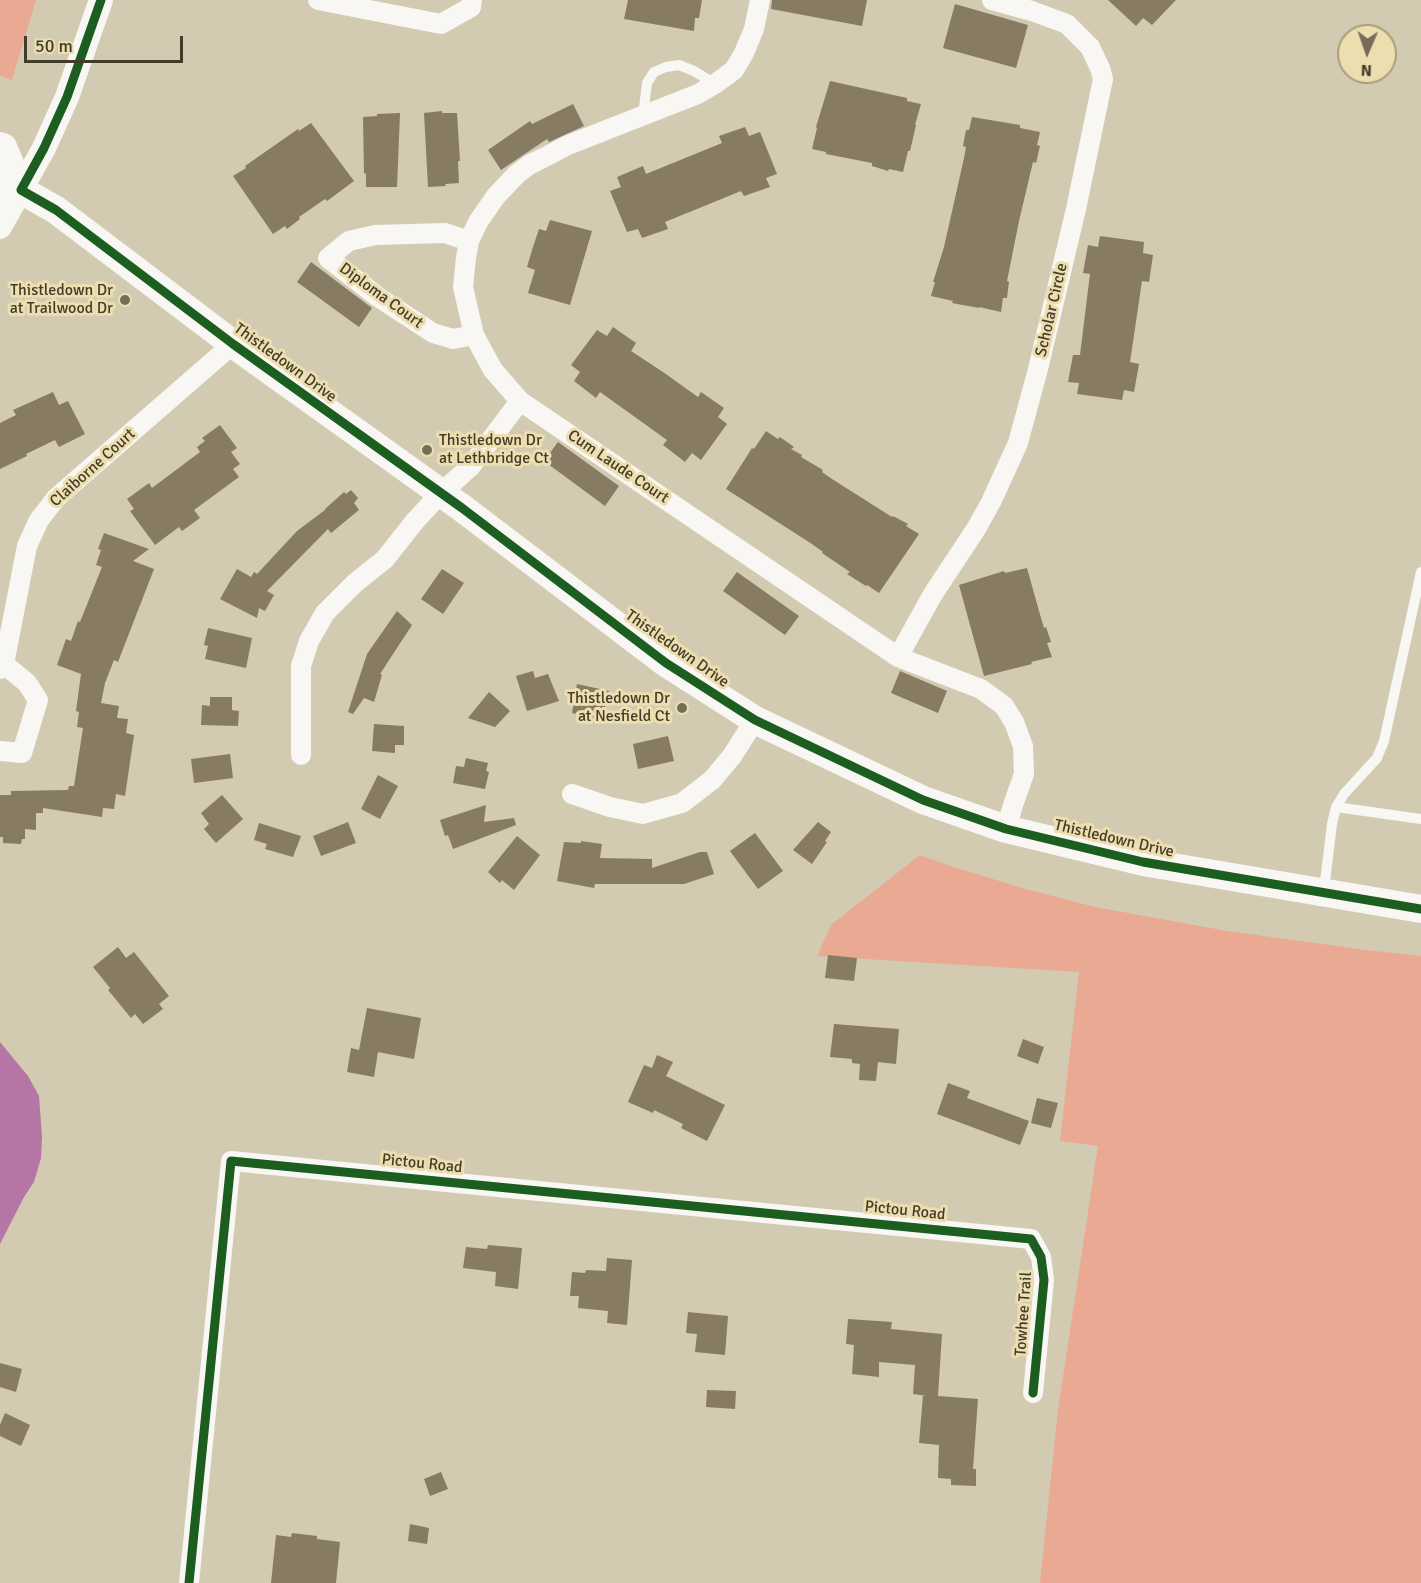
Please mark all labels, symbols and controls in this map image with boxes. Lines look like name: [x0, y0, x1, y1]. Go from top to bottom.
scale bar: [27, 24, 186, 62]
north arrow: [1337, 24, 1397, 84]
text: 50 m: [35, 35, 73, 57]
text: N: [1361, 60, 1372, 80]
street label: Diploma Court: [335, 259, 427, 333]
street label: Scholar Circle: [1032, 261, 1072, 359]
place label: Thistledown Dr at Trailwood Dr: [10, 281, 113, 319]
marker: Thistledown Dr at Trailwood Dr: [118, 293, 132, 307]
street label: Thistledown Drive: [230, 319, 340, 407]
street label: Claiborne Court: [46, 425, 140, 511]
street label: Cum Laude Court: [564, 426, 672, 508]
place label: Thistledown Dr at Lethbridge Ct: [439, 431, 549, 469]
marker: Thistledown Dr at Lethbridge Ct: [420, 443, 434, 457]
street label: Thistledown Drive: [621, 606, 733, 692]
place label: Thistledown Dr at Nesfield Ct: [567, 689, 670, 727]
marker: Thistledown Dr at Nesfield Ct: [675, 701, 689, 715]
street label: Thistledown Drive: [1052, 816, 1176, 862]
street label: Pictou Road: [381, 1150, 463, 1178]
street label: Pictou Road: [864, 1197, 946, 1225]
street label: Towhee Trail: [1011, 1271, 1037, 1357]

